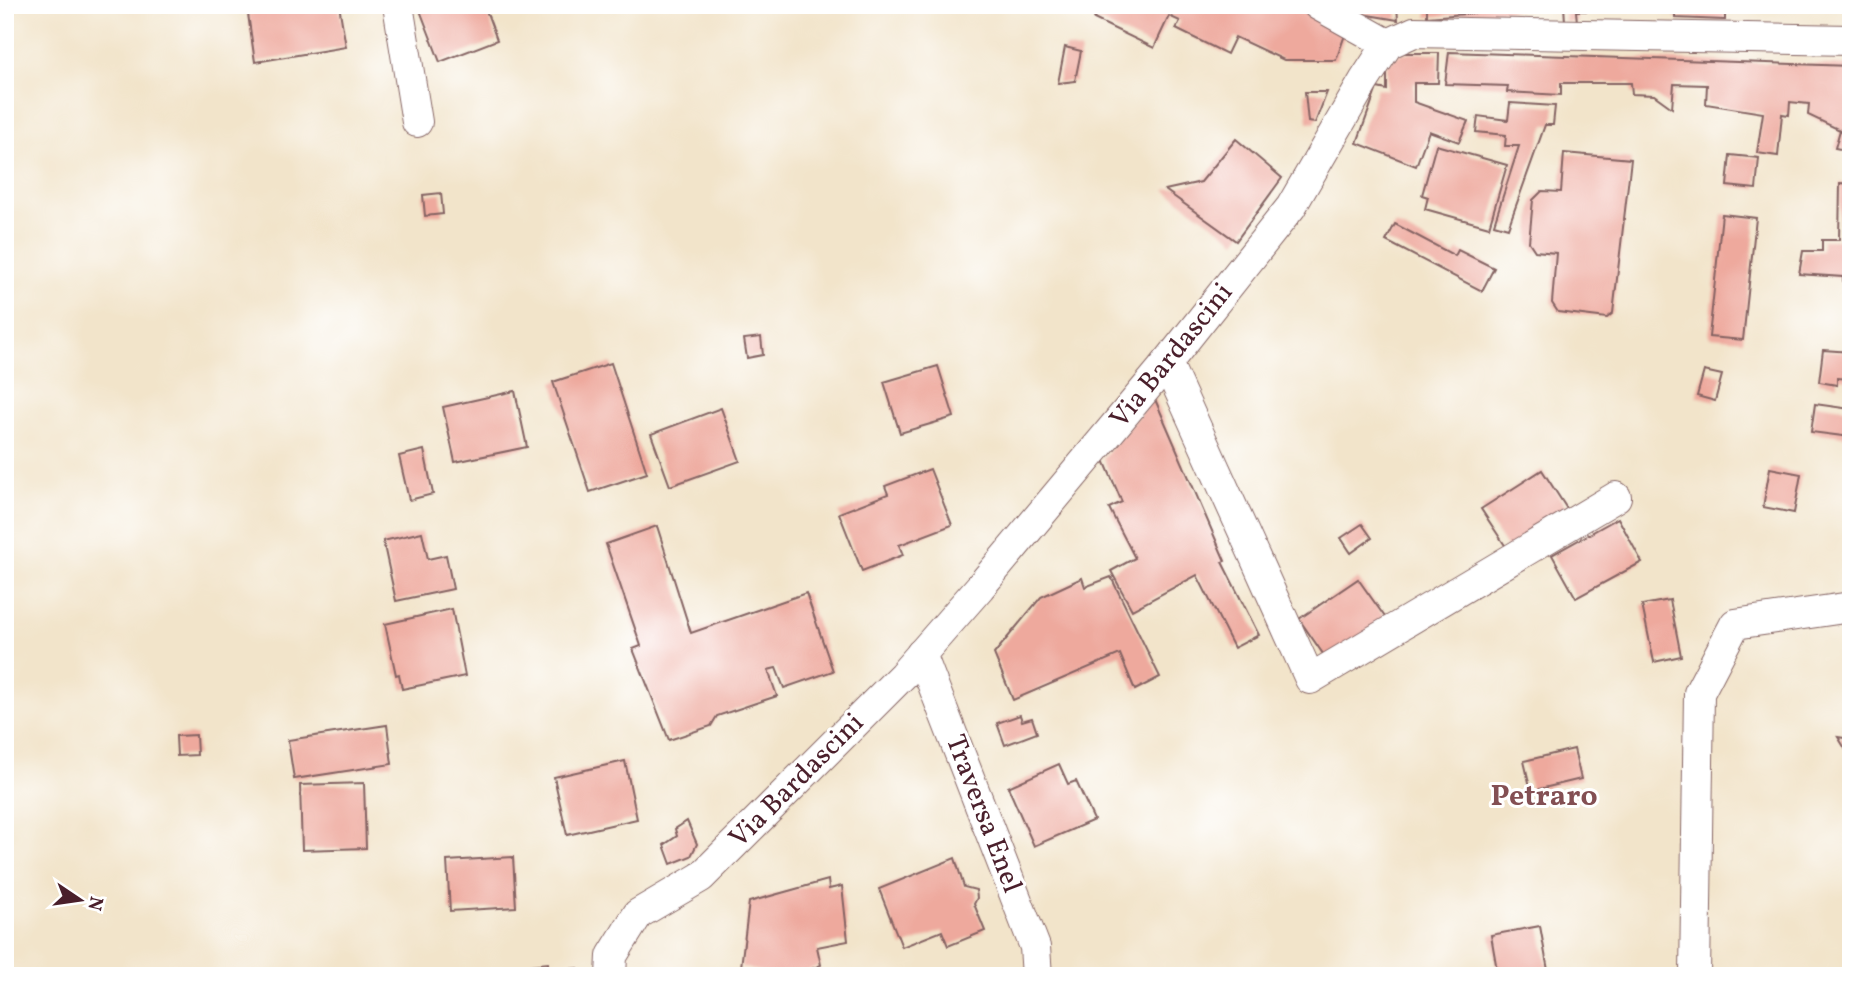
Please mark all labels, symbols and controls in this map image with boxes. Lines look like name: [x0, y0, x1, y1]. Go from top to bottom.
street label: Via Bardascini: [1101, 275, 1243, 437]
street label: Via Bardascini: [721, 705, 873, 857]
street label: Traversa Enel: [935, 729, 1031, 899]
district label: Petraro: [1490, 776, 1598, 818]
north arrow: [46, 866, 116, 936]
text: N: [80, 894, 109, 913]

